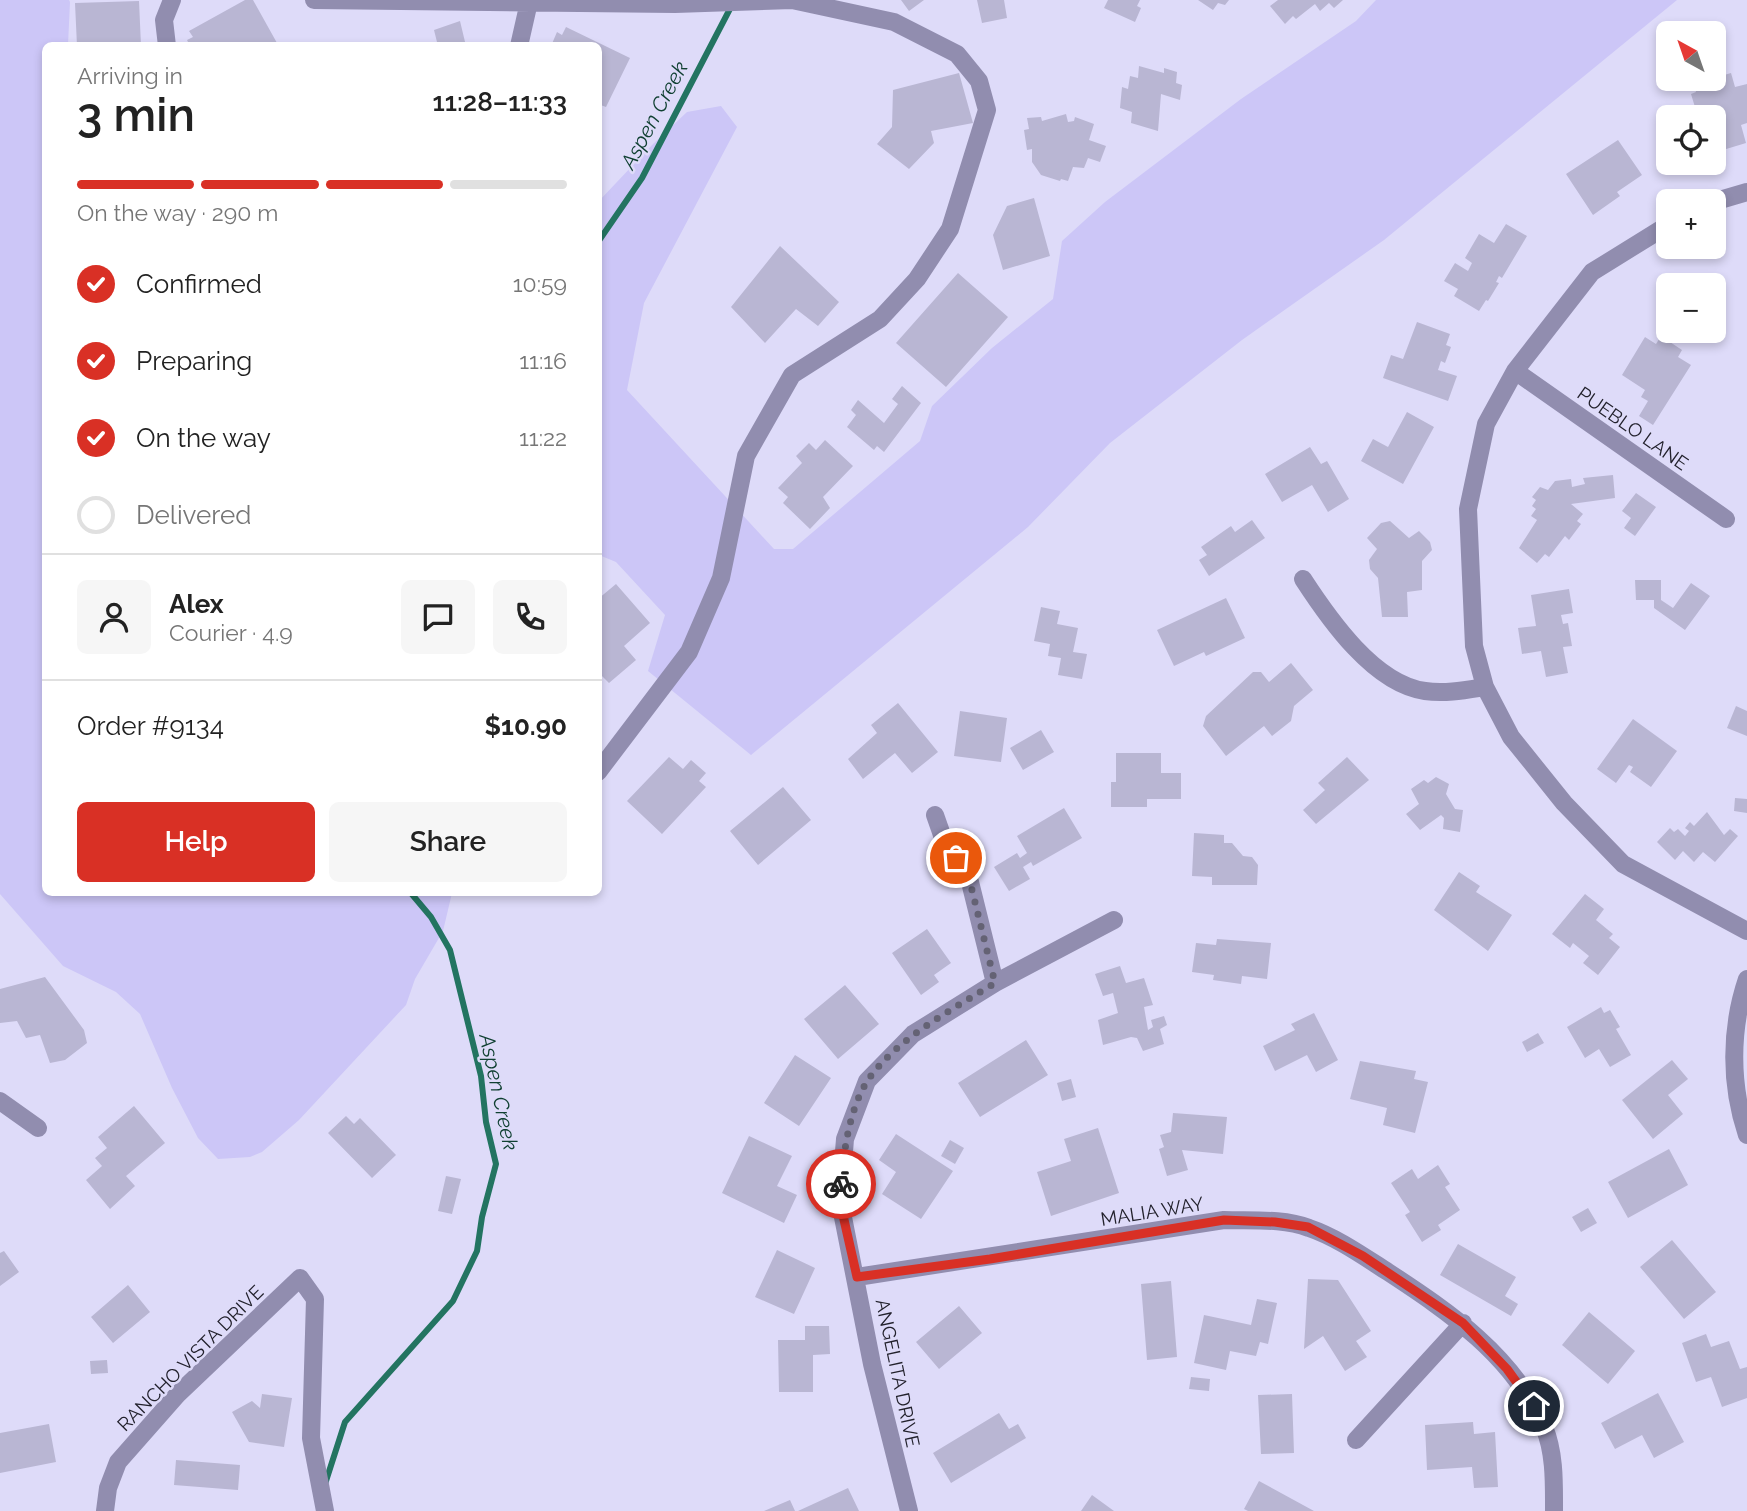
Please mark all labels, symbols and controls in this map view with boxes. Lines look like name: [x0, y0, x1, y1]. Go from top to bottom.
north arrow: [1656, 21, 1726, 91]
map controls: [1656, 21, 1726, 343]
water label: Aspen Creek: [615, 57, 693, 174]
text: Arriving in: [77, 62, 183, 89]
text: 11:28–11:33: [433, 87, 567, 117]
text: 3 min: [77, 88, 195, 142]
button: locate: [1656, 105, 1726, 175]
button: +: [1656, 189, 1726, 259]
text: On the way · 290 m: [77, 199, 278, 226]
icon: check: [77, 265, 115, 303]
text: Confirmed: [136, 269, 262, 299]
text: 10:59: [513, 270, 567, 297]
button: −: [1656, 273, 1726, 343]
icon: check: [77, 342, 115, 380]
text: Preparing: [136, 346, 252, 376]
text: 11:16: [519, 347, 567, 374]
street label: PUEBLO LANE: [1573, 382, 1693, 474]
icon: check: [77, 419, 115, 457]
text: On the way: [136, 423, 271, 453]
text: 11:22: [519, 424, 567, 451]
text: Delivered: [136, 500, 251, 530]
button: person: [77, 580, 151, 654]
button: chat: [401, 580, 475, 654]
button: phone: [493, 580, 567, 654]
text: Alex: [169, 589, 224, 619]
text: Courier · 4.9: [169, 619, 293, 646]
text: Order #9134: [77, 711, 224, 741]
text: $10.90: [485, 711, 567, 741]
button: Help: [77, 802, 315, 882]
button: Share: [329, 802, 567, 882]
pin: [926, 828, 986, 888]
icon: bag: [937, 839, 975, 877]
water label: Aspen Creek: [474, 1031, 524, 1153]
courier: [806, 1149, 876, 1219]
icon: bike: [822, 1165, 860, 1203]
street label: MALIA WAY: [1099, 1192, 1206, 1230]
street label: RANCHO VISTA DRIVE: [113, 1281, 267, 1435]
street label: ANGELITA DRIVE: [872, 1297, 924, 1449]
pin: [1504, 1376, 1564, 1436]
icon: home: [1515, 1387, 1553, 1425]

